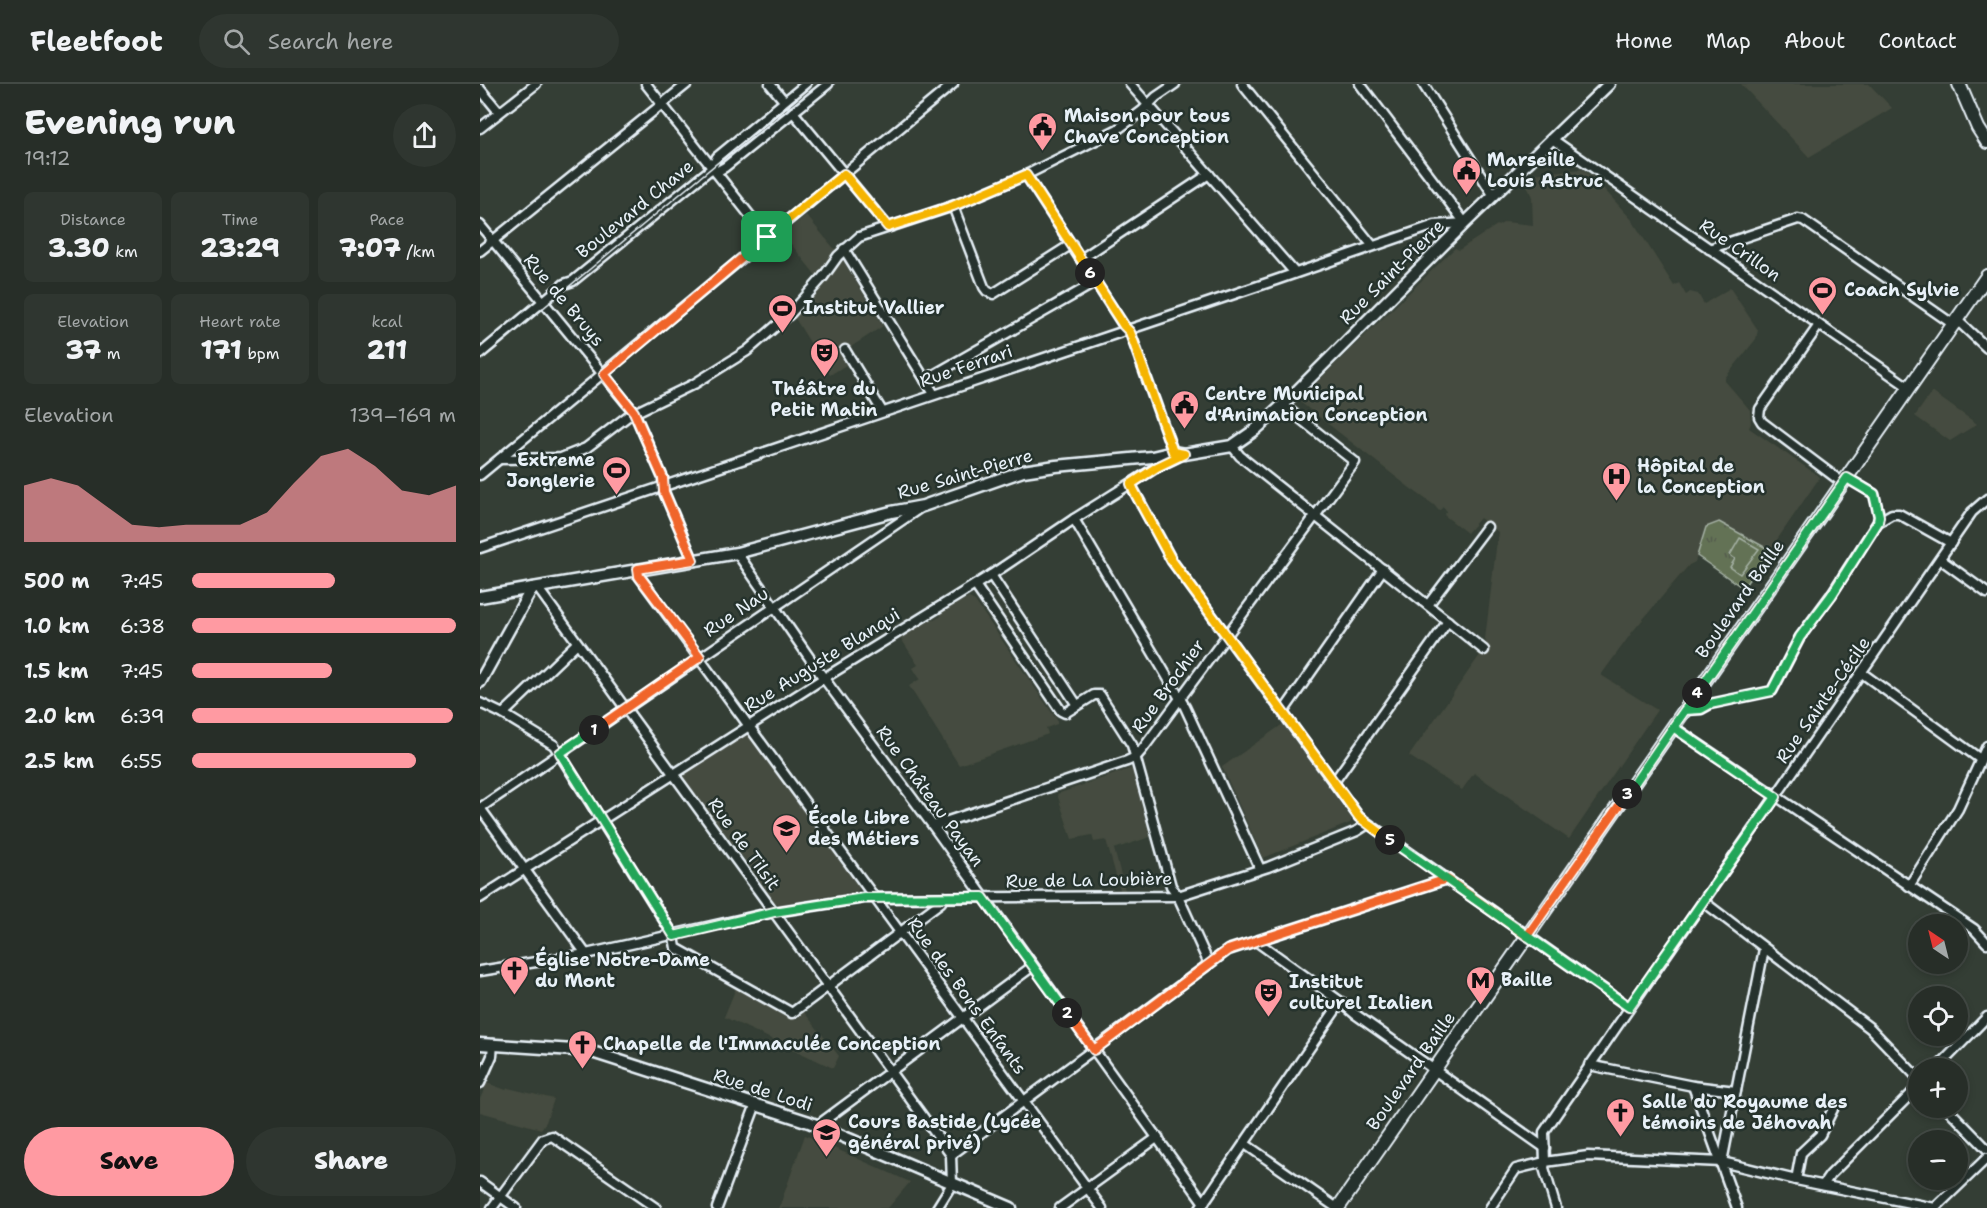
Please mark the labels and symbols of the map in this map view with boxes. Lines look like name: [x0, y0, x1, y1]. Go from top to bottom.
place label: Maison pour tous Chave Conception: [1064, 104, 1230, 149]
public building icon: Maison pour tous Chave Conception: [1027, 110, 1059, 152]
place label: Marseille Louis Astruc: [1487, 148, 1603, 193]
street label: Boulevard Chave: [571, 154, 699, 264]
public building icon: Marseille Louis Astruc: [1450, 154, 1482, 196]
pin: [741, 211, 792, 262]
street label: Rue Crillon: [1695, 213, 1785, 287]
street label: Rue Saint-Pierre: [1334, 214, 1450, 330]
street label: Rue de Bruys: [518, 249, 610, 351]
pin: 6: [1075, 258, 1105, 288]
sports icon: Coach Sylvie: [1807, 274, 1839, 316]
place label: Coach Sylvie: [1844, 278, 1960, 302]
sports icon: Institut Vallier: [766, 292, 798, 334]
place label: Institut Vallier: [803, 296, 945, 320]
theatre icon: Théâtre du Petit Matin: [808, 336, 840, 378]
street label: Rue Ferrari: [916, 339, 1016, 393]
place label: Théâtre du Petit Matin: [770, 377, 878, 422]
place label: Centre Municipal d'Animation Conception: [1205, 382, 1427, 427]
public building icon: Centre Municipal d'Animation Conception: [1168, 388, 1200, 430]
street label: Rue Saint-Pierre: [895, 443, 1035, 505]
place label: Extreme Jonglerie: [506, 448, 595, 493]
sports icon: Extreme Jonglerie: [600, 454, 632, 496]
place label: Hôpital de la Conception: [1637, 454, 1765, 499]
hospital icon: Hôpital de la Conception: [1600, 460, 1632, 502]
street label: Boulevard Baille: [1690, 535, 1790, 663]
street label: Rue Nau: [699, 582, 773, 642]
street label: Rue Auguste Blanqui: [739, 602, 905, 718]
street label: Rue Sainte-Cécile: [1770, 632, 1876, 768]
street label: Rue Brochier: [1126, 634, 1210, 738]
pin: 4: [1682, 678, 1712, 708]
pin: 1: [579, 715, 609, 745]
street label: Rue Château Payan: [871, 721, 989, 871]
pin: 3: [1612, 779, 1642, 809]
street label: Rue de Tilsit: [702, 793, 786, 895]
place label: École Libre des Métiers: [808, 804, 919, 851]
school or university icon: École Libre des Métiers: [771, 812, 803, 854]
pin: 5: [1375, 825, 1405, 855]
street label: Rue de La Loubière: [1005, 867, 1173, 893]
street label: Rue des Bons Enfants: [902, 913, 1032, 1079]
north arrow: [1908, 914, 1968, 974]
place label: Église Notre-Dame du Mont: [535, 946, 710, 993]
church icon: Église Notre-Dame du Mont: [498, 954, 530, 996]
metro station icon: Baille: [1464, 964, 1496, 1006]
place label: Baille: [1501, 968, 1553, 992]
place label: Institut culturel Italien: [1289, 970, 1433, 1015]
theatre icon: Institut culturel Italien: [1252, 976, 1284, 1018]
pin: 2: [1052, 998, 1082, 1028]
street label: Boulevard Baille: [1361, 1007, 1461, 1135]
church icon: Chapelle de l'Immaculée Conception: [566, 1028, 598, 1070]
place label: Chapelle de l'Immaculée Conception: [603, 1032, 941, 1056]
street label: Rue de Lodi: [710, 1063, 816, 1117]
place label: Salle du Royaume des témoins de Jéhovah: [1642, 1090, 1847, 1135]
church icon: Salle du Royaume des témoins de Jéhovah: [1605, 1096, 1637, 1138]
place label: Cours Bastide (Lycée général privé): [848, 1110, 1042, 1155]
school or university icon: Cours Bastide (Lycée général privé): [811, 1116, 843, 1158]

